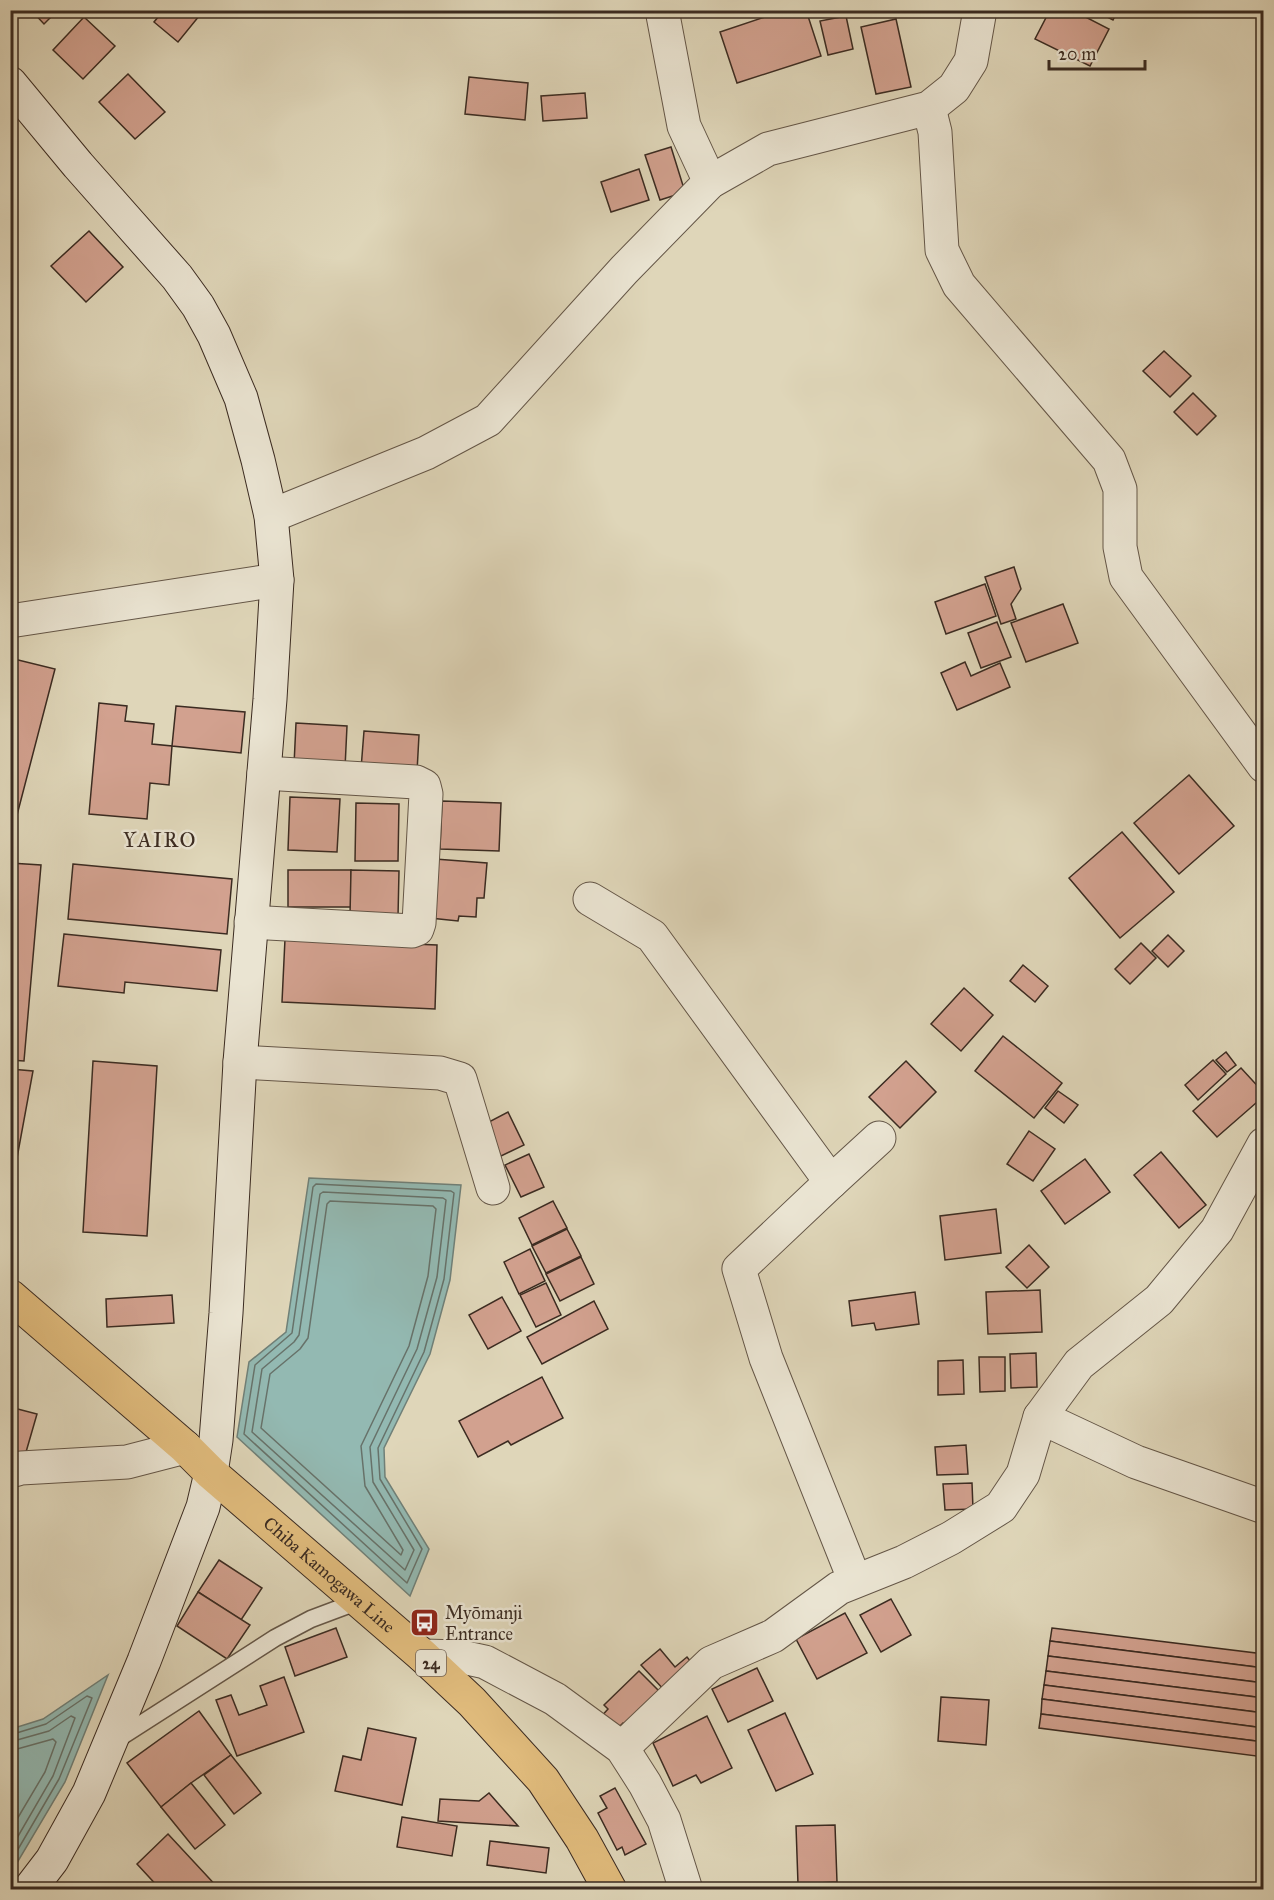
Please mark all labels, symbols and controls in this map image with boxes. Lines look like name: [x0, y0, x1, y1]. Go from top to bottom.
scale bar: [1049, 33, 1145, 71]
text: 20 m: [1058, 43, 1096, 65]
district label: YAIRO: [123, 827, 197, 853]
street label: Chiba Kamogawa Line: [259, 1512, 399, 1638]
place label: Myōmanji Entrance: [445, 1602, 523, 1645]
bus stop icon: Myōmanji Entrance: [408, 1607, 440, 1639]
road number: 24: [416, 1650, 446, 1676]

